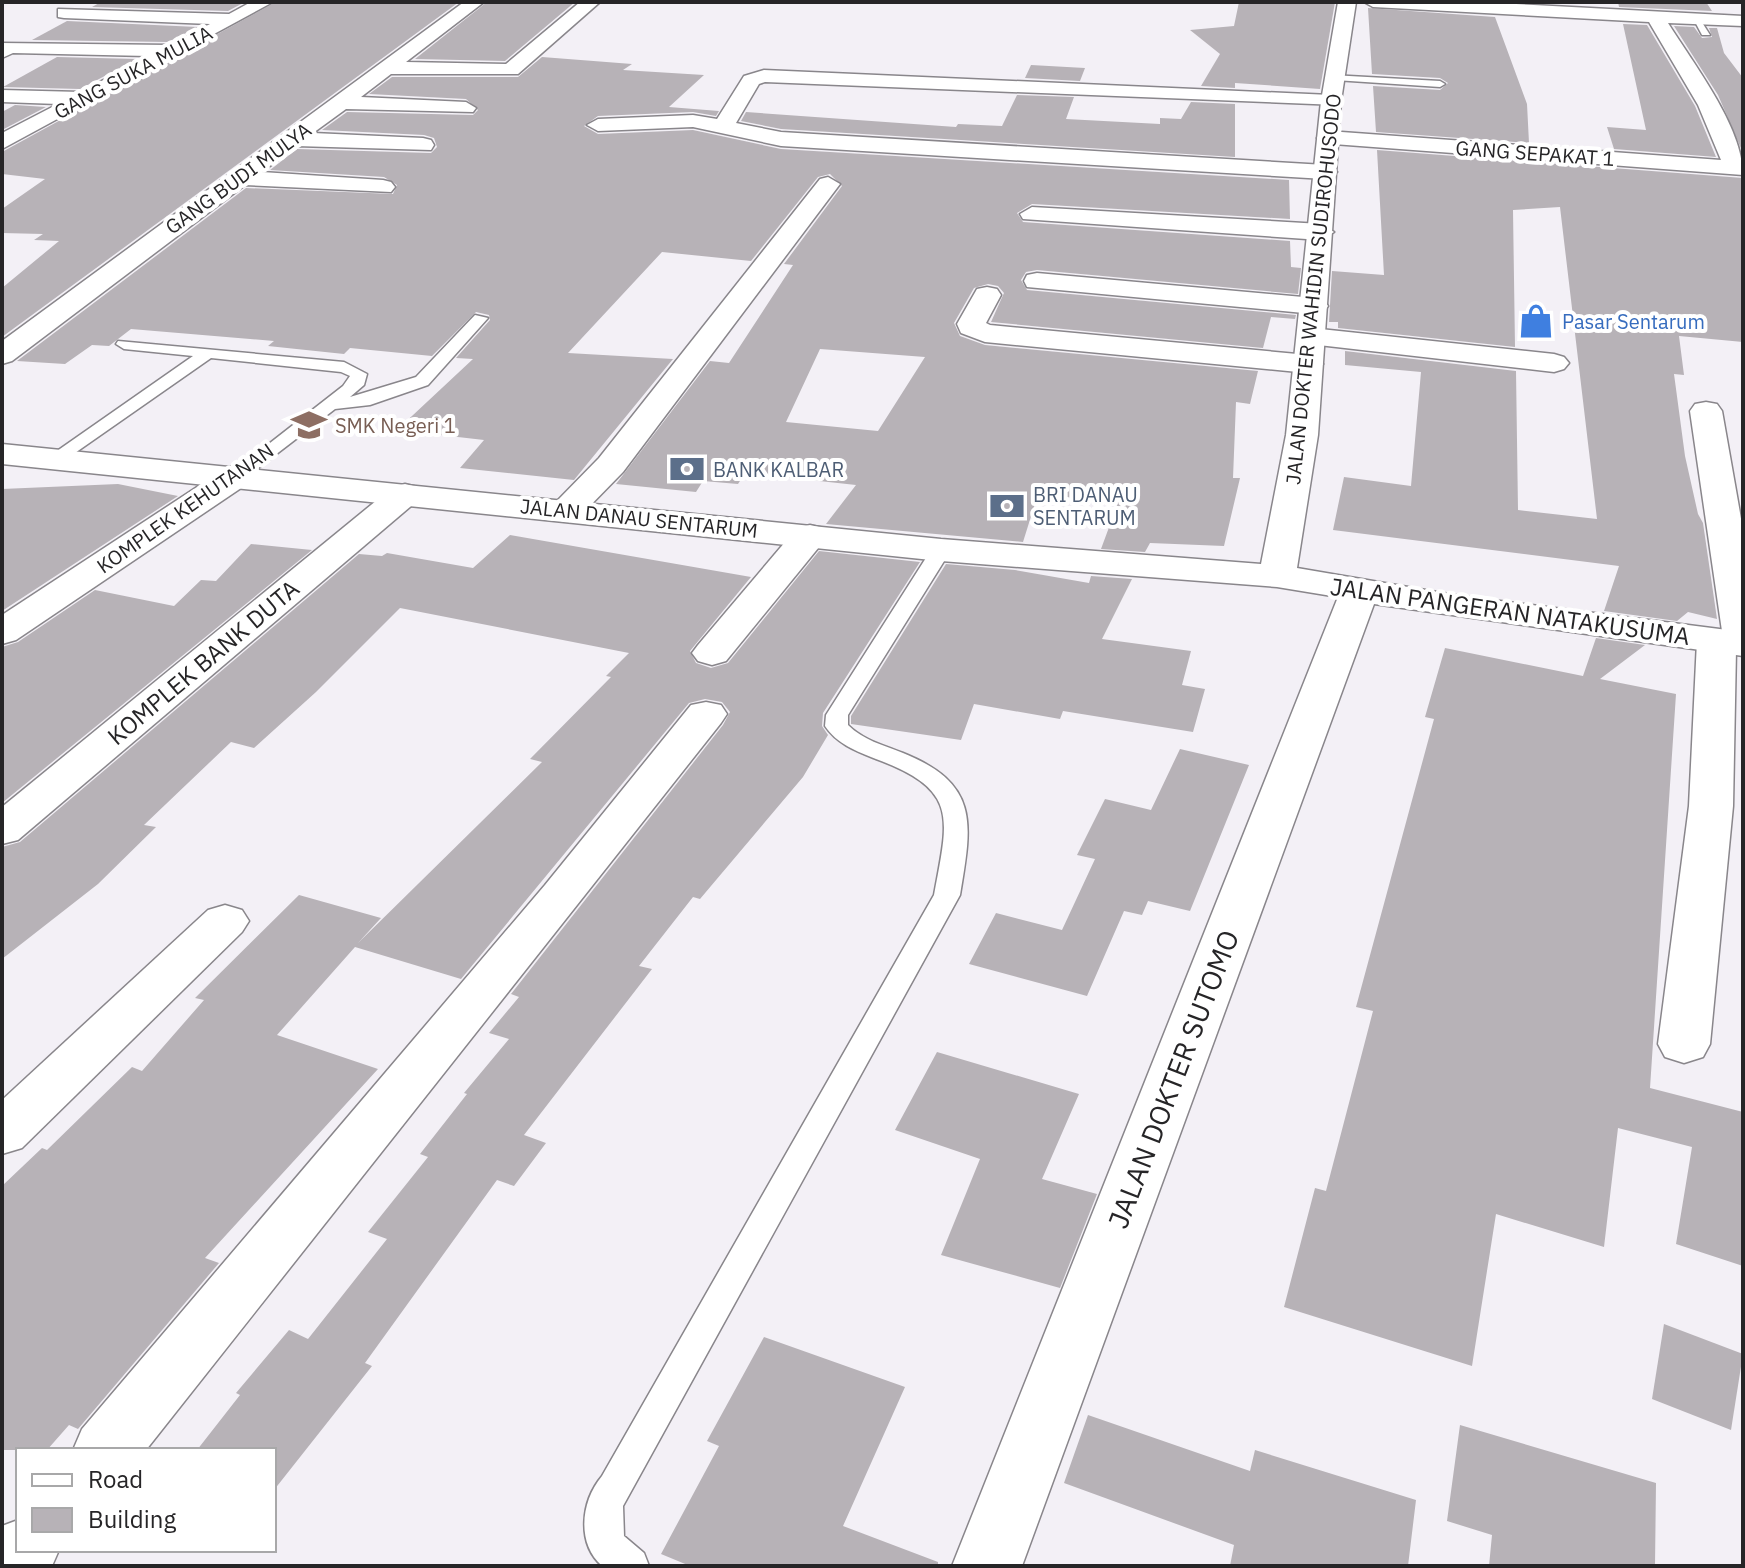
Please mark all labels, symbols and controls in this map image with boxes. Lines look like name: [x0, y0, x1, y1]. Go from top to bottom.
street label: GANG SUKA MULIA: [49, 19, 217, 125]
street label: JALAN DOKTER WAHIDIN SUDIROHUSODO: [1279, 92, 1347, 486]
street label: GANG BUDI MULYA: [160, 116, 317, 240]
street label: GANG SEPAKAT 1: [1455, 134, 1615, 172]
shop icon: Pasar Sentarum: [1517, 302, 1555, 340]
place label: Pasar Sentarum: [1562, 308, 1705, 335]
school or university icon: SMK Negeri 1: [290, 406, 328, 444]
place label: SMK Negeri 1: [335, 412, 456, 439]
street label: KOMPLEK KEHUTANAN: [91, 437, 279, 579]
bank icon: BANK KALBAR: [668, 450, 706, 488]
place label: BANK KALBAR: [713, 456, 844, 483]
place label: BRI DANAU SENTARUM: [1033, 481, 1138, 531]
bank icon: BRI DANAU SENTARUM: [988, 487, 1026, 525]
street label: JALAN DANAU SENTARUM: [519, 492, 759, 544]
street label: JALAN PANGERAN NATAKUSUMA: [1328, 570, 1692, 652]
street label: KOMPLEK BANK DUTA: [100, 572, 306, 752]
street label: JALAN DOKTER SUTOMO: [1099, 925, 1247, 1233]
legend: [16, 1448, 276, 1552]
text: Road: [88, 1463, 143, 1495]
text: Building: [88, 1503, 176, 1535]

